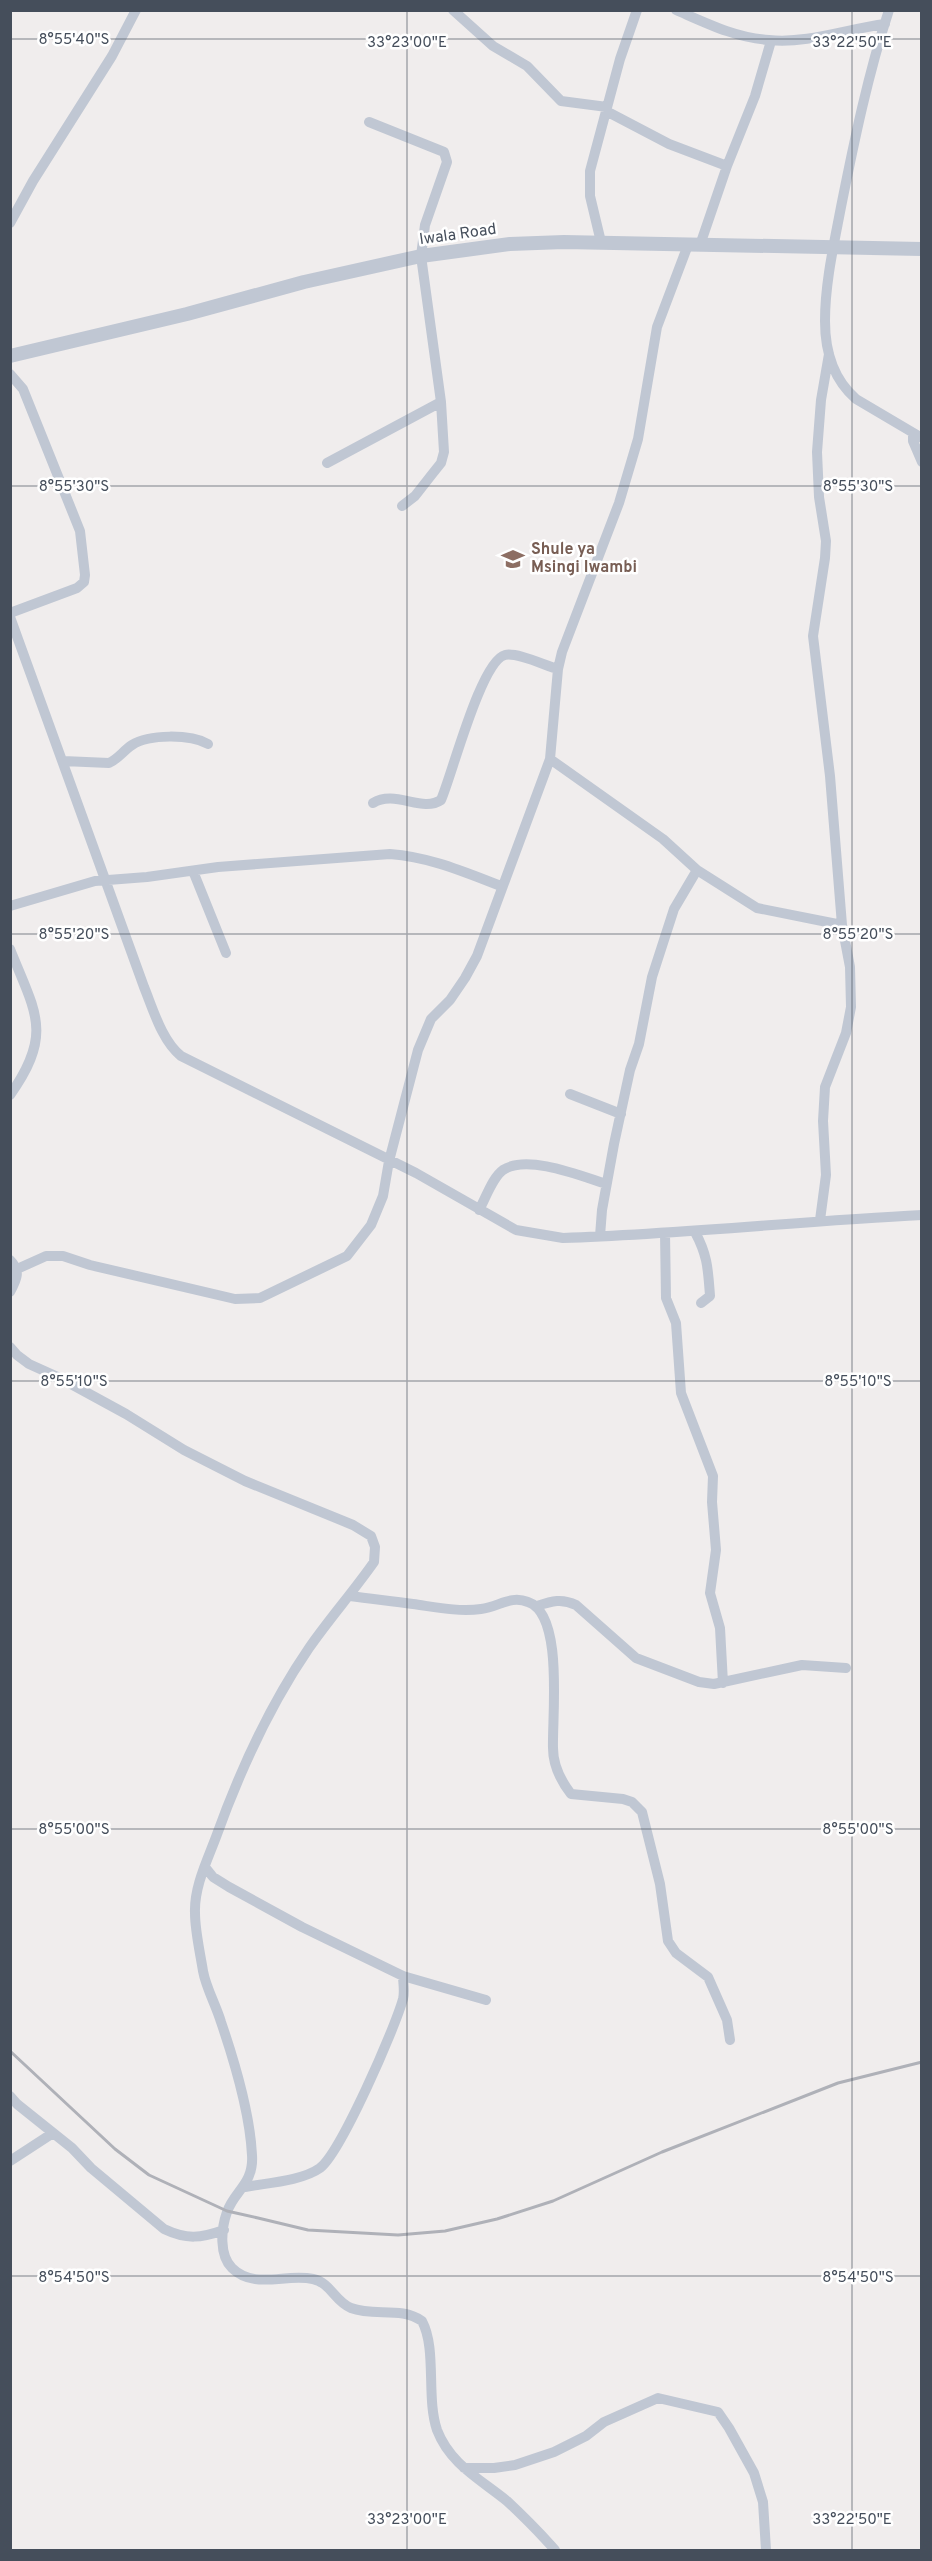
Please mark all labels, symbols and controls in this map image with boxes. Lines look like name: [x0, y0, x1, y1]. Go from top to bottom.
text: 8°55'40"S: [38, 31, 110, 50]
text: 33°23'00"E: [367, 34, 447, 53]
text: 33°22'50"E: [812, 34, 892, 53]
street label: Iwala Road: [418, 220, 498, 250]
text: 8°55'30"S: [39, 478, 109, 497]
text: 8°55'30"S: [823, 478, 893, 497]
place label: Shule ya Msingi Iwambi: [531, 540, 637, 578]
school or university icon: Shule ya Msingi Iwambi: [500, 546, 526, 572]
text: 8°55'20"S: [39, 926, 109, 945]
text: 8°55'20"S: [823, 926, 893, 945]
text: 8°55'10"S: [40, 1373, 108, 1392]
text: 8°55'10"S: [824, 1373, 892, 1392]
text: 8°55'00"S: [38, 1821, 110, 1840]
text: 8°55'00"S: [822, 1821, 894, 1840]
text: 8°54'50"S: [38, 2269, 110, 2288]
text: 8°54'50"S: [822, 2269, 894, 2288]
text: 33°23'00"E: [367, 2511, 447, 2530]
text: 33°22'50"E: [812, 2511, 892, 2530]

